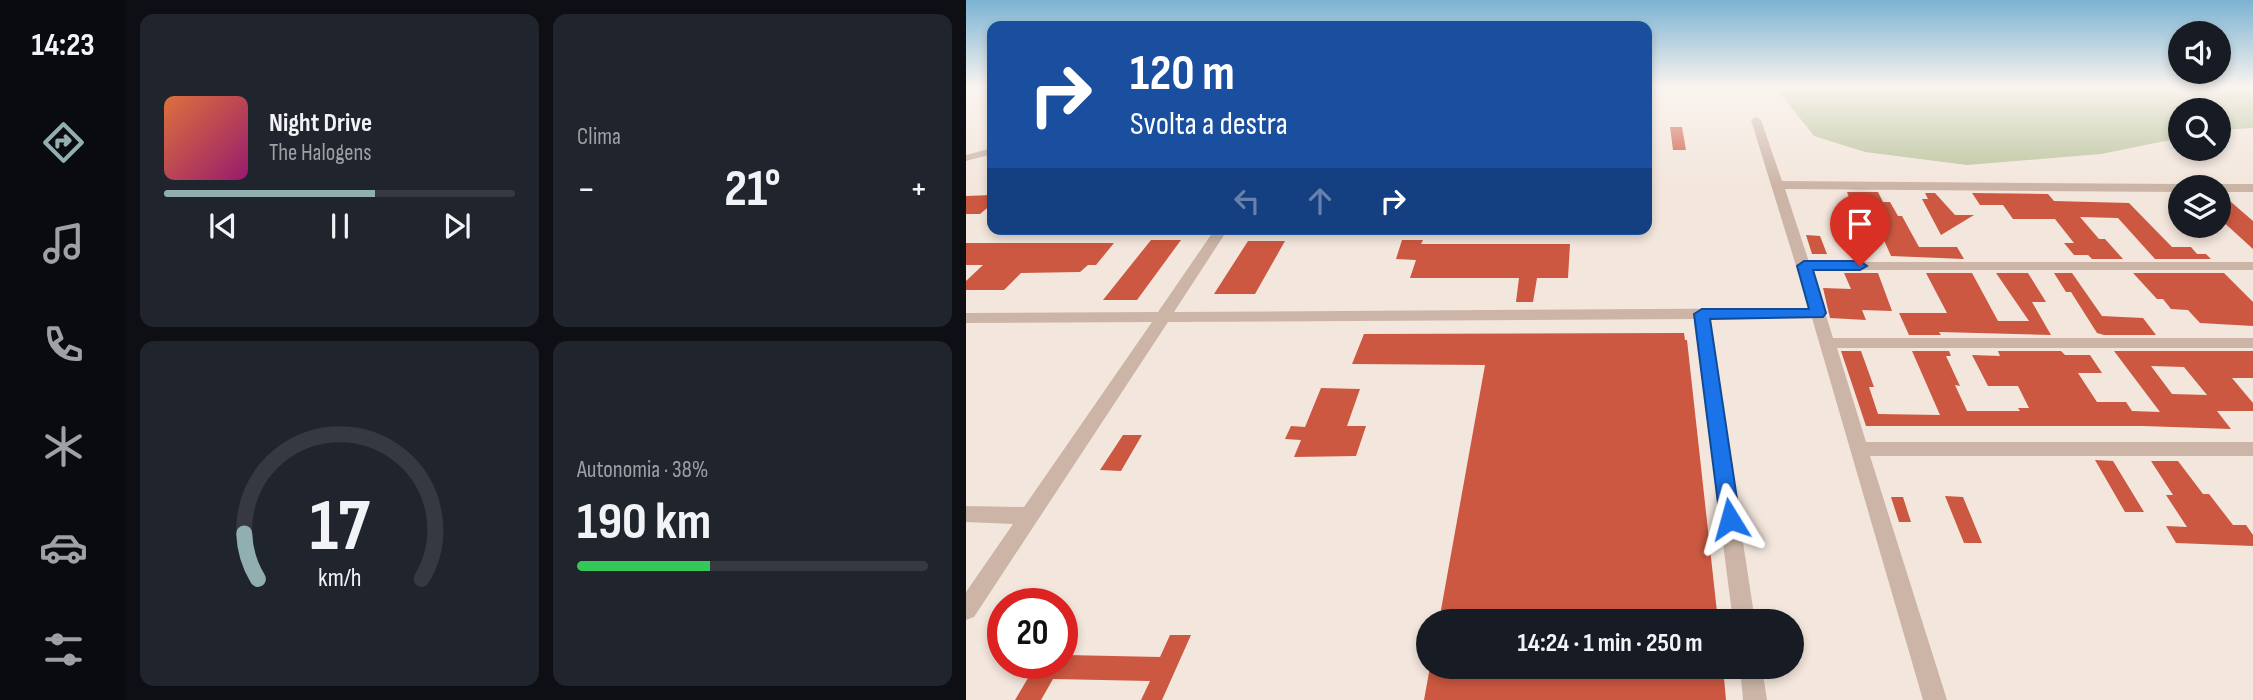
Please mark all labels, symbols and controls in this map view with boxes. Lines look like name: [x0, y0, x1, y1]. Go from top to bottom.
map controls: [2168, 21, 2231, 238]
button: sound: [2168, 21, 2231, 84]
text: 14:23: [31, 26, 95, 65]
text: 120 m: [1130, 45, 1235, 104]
icon: right: [1015, 49, 1106, 140]
button: search: [2168, 98, 2231, 161]
text: Svolta a destra: [1130, 105, 1288, 144]
text: Night Drive: [269, 108, 372, 139]
icon: directions: [39, 118, 88, 167]
text: Clima: [577, 123, 621, 151]
text: The Halogens: [269, 139, 372, 167]
text: 21°: [724, 158, 781, 221]
text: −: [577, 167, 596, 212]
text: +: [909, 167, 928, 212]
button: layers: [2168, 175, 2231, 238]
icon: left: [1228, 182, 1266, 220]
icon: ahead: [1301, 182, 1339, 220]
icon: right: [1374, 182, 1412, 220]
pin: [1830, 194, 1890, 266]
icon: arrive: [1841, 205, 1879, 243]
icon: previous: [204, 207, 242, 245]
icon: pause: [321, 207, 359, 245]
icon: next: [438, 207, 476, 245]
icon: music: [39, 219, 88, 268]
icon: phone: [39, 320, 88, 369]
icon: climate: [39, 422, 88, 471]
text: Autonomia · 38%: [577, 456, 708, 484]
position arrow: [1693, 482, 1767, 556]
text: 17: [310, 484, 370, 572]
text: 190 km: [577, 491, 711, 554]
icon: car: [39, 523, 88, 572]
text: km/h: [318, 563, 361, 594]
speed limit sign: 20: [987, 588, 1078, 679]
icon: filters: [39, 625, 88, 674]
text: 14:24 · 1 min · 250 m: [1517, 628, 1703, 659]

